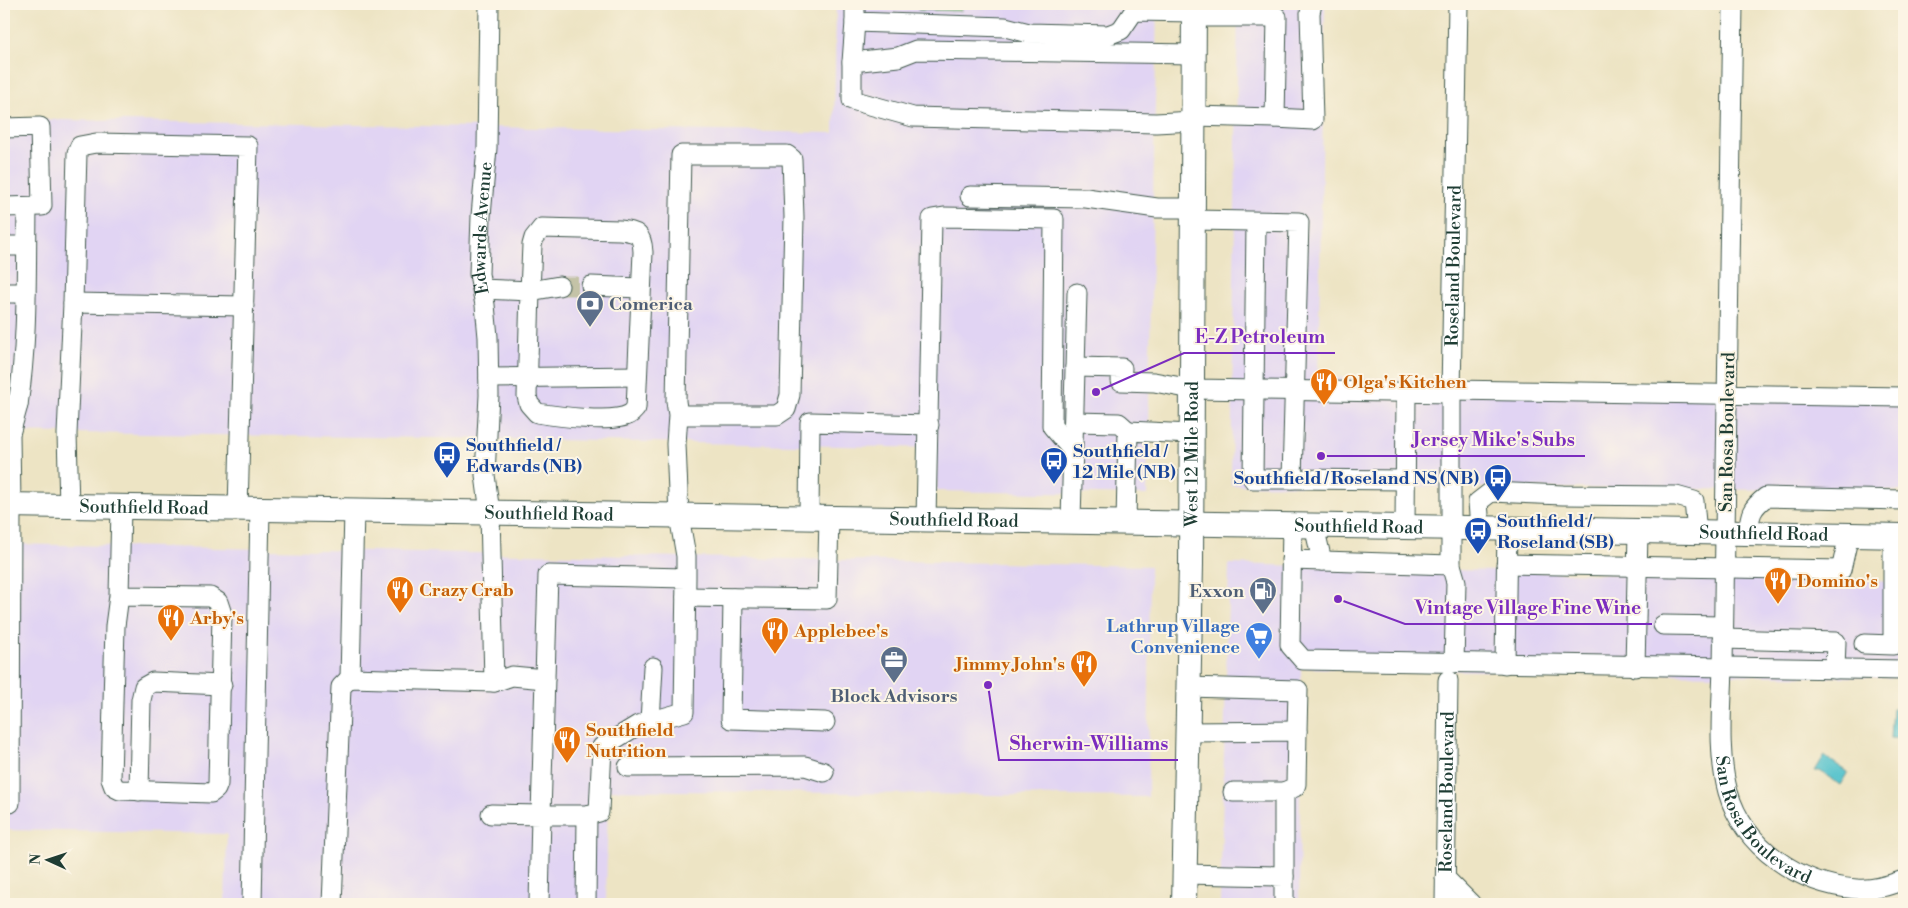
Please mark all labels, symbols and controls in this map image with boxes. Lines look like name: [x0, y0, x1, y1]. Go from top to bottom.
street label: Edwards Avenue: [468, 161, 498, 297]
street label: Roseland Boulevard: [1441, 184, 1467, 347]
bank icon: Comerica: [575, 289, 605, 328]
place label: Comerica: [609, 293, 693, 316]
callout: E-Z Petroleum: [1184, 319, 1335, 353]
text: E-Z Petroleum: [1195, 325, 1325, 349]
street label: San Rosa Boulevard: [1715, 351, 1740, 512]
restaurant icon: Olga's Kitchen: [1309, 367, 1339, 406]
place label: Olga's Kitchen: [1343, 371, 1467, 394]
street label: West 12 Mile Road: [1180, 380, 1204, 528]
callout: Jersey Mike's Subs: [1403, 422, 1585, 456]
text: Jersey Mike's Subs: [1410, 428, 1575, 452]
place label: Southfield / Edwards (NB): [466, 434, 582, 478]
bus stop icon: Southfield / Edwards (NB): [432, 440, 462, 479]
place label: Southfield / 12 Mile (NB): [1073, 440, 1176, 484]
bus stop icon: Southfield / 12 Mile (NB): [1039, 446, 1069, 485]
bus stop icon: Southfield / Roseland NS (NB): [1483, 463, 1513, 502]
place label: Southfield / Roseland NS (NB): [1234, 467, 1479, 490]
street label: Southfield Road: [79, 495, 210, 520]
street label: Southfield Road: [484, 502, 614, 527]
street label: Southfield Road: [889, 508, 1019, 533]
place label: Southfield / Roseland (SB): [1497, 510, 1614, 554]
street label: Southfield Road: [1294, 514, 1424, 539]
bus stop icon: Southfield / Roseland (SB): [1463, 516, 1493, 555]
street label: Southfield Road: [1699, 521, 1829, 547]
restaurant icon: Domino's: [1763, 566, 1793, 605]
place label: Domino's: [1797, 570, 1878, 593]
restaurant icon: Crazy Crab: [385, 575, 415, 614]
fuel station icon: Exxon: [1248, 576, 1278, 615]
place label: Crazy Crab: [419, 579, 514, 602]
place label: Exxon: [1189, 580, 1244, 603]
callout: Vintage Village Fine Wine: [1405, 590, 1652, 624]
text: Vintage Village Fine Wine: [1414, 596, 1641, 620]
restaurant icon: Arby's: [156, 603, 186, 642]
place label: Arby's: [189, 607, 244, 630]
place label: Lathrup Village Convenience: [1107, 615, 1240, 659]
restaurant icon: Applebee's: [760, 616, 790, 655]
place label: Applebee's: [793, 620, 888, 643]
supermarket icon: Lathrup Village Convenience: [1244, 621, 1274, 660]
office icon: Block Advisors: [879, 645, 909, 684]
restaurant icon: Jimmy John's: [1069, 649, 1099, 688]
place label: Jimmy John's: [953, 653, 1065, 676]
place label: Block Advisors: [831, 685, 958, 708]
street label: Roseland Boulevard: [1434, 710, 1460, 873]
place label: Southfield Nutrition: [586, 719, 674, 763]
restaurant icon: Southfield Nutrition: [552, 725, 582, 764]
callout: Sherwin-Williams: [999, 726, 1178, 760]
text: Sherwin-Williams: [1009, 732, 1169, 756]
street label: San Rosa Boulevard: [1710, 755, 1816, 890]
north arrow: [22, 836, 72, 886]
text: N: [27, 853, 45, 865]

